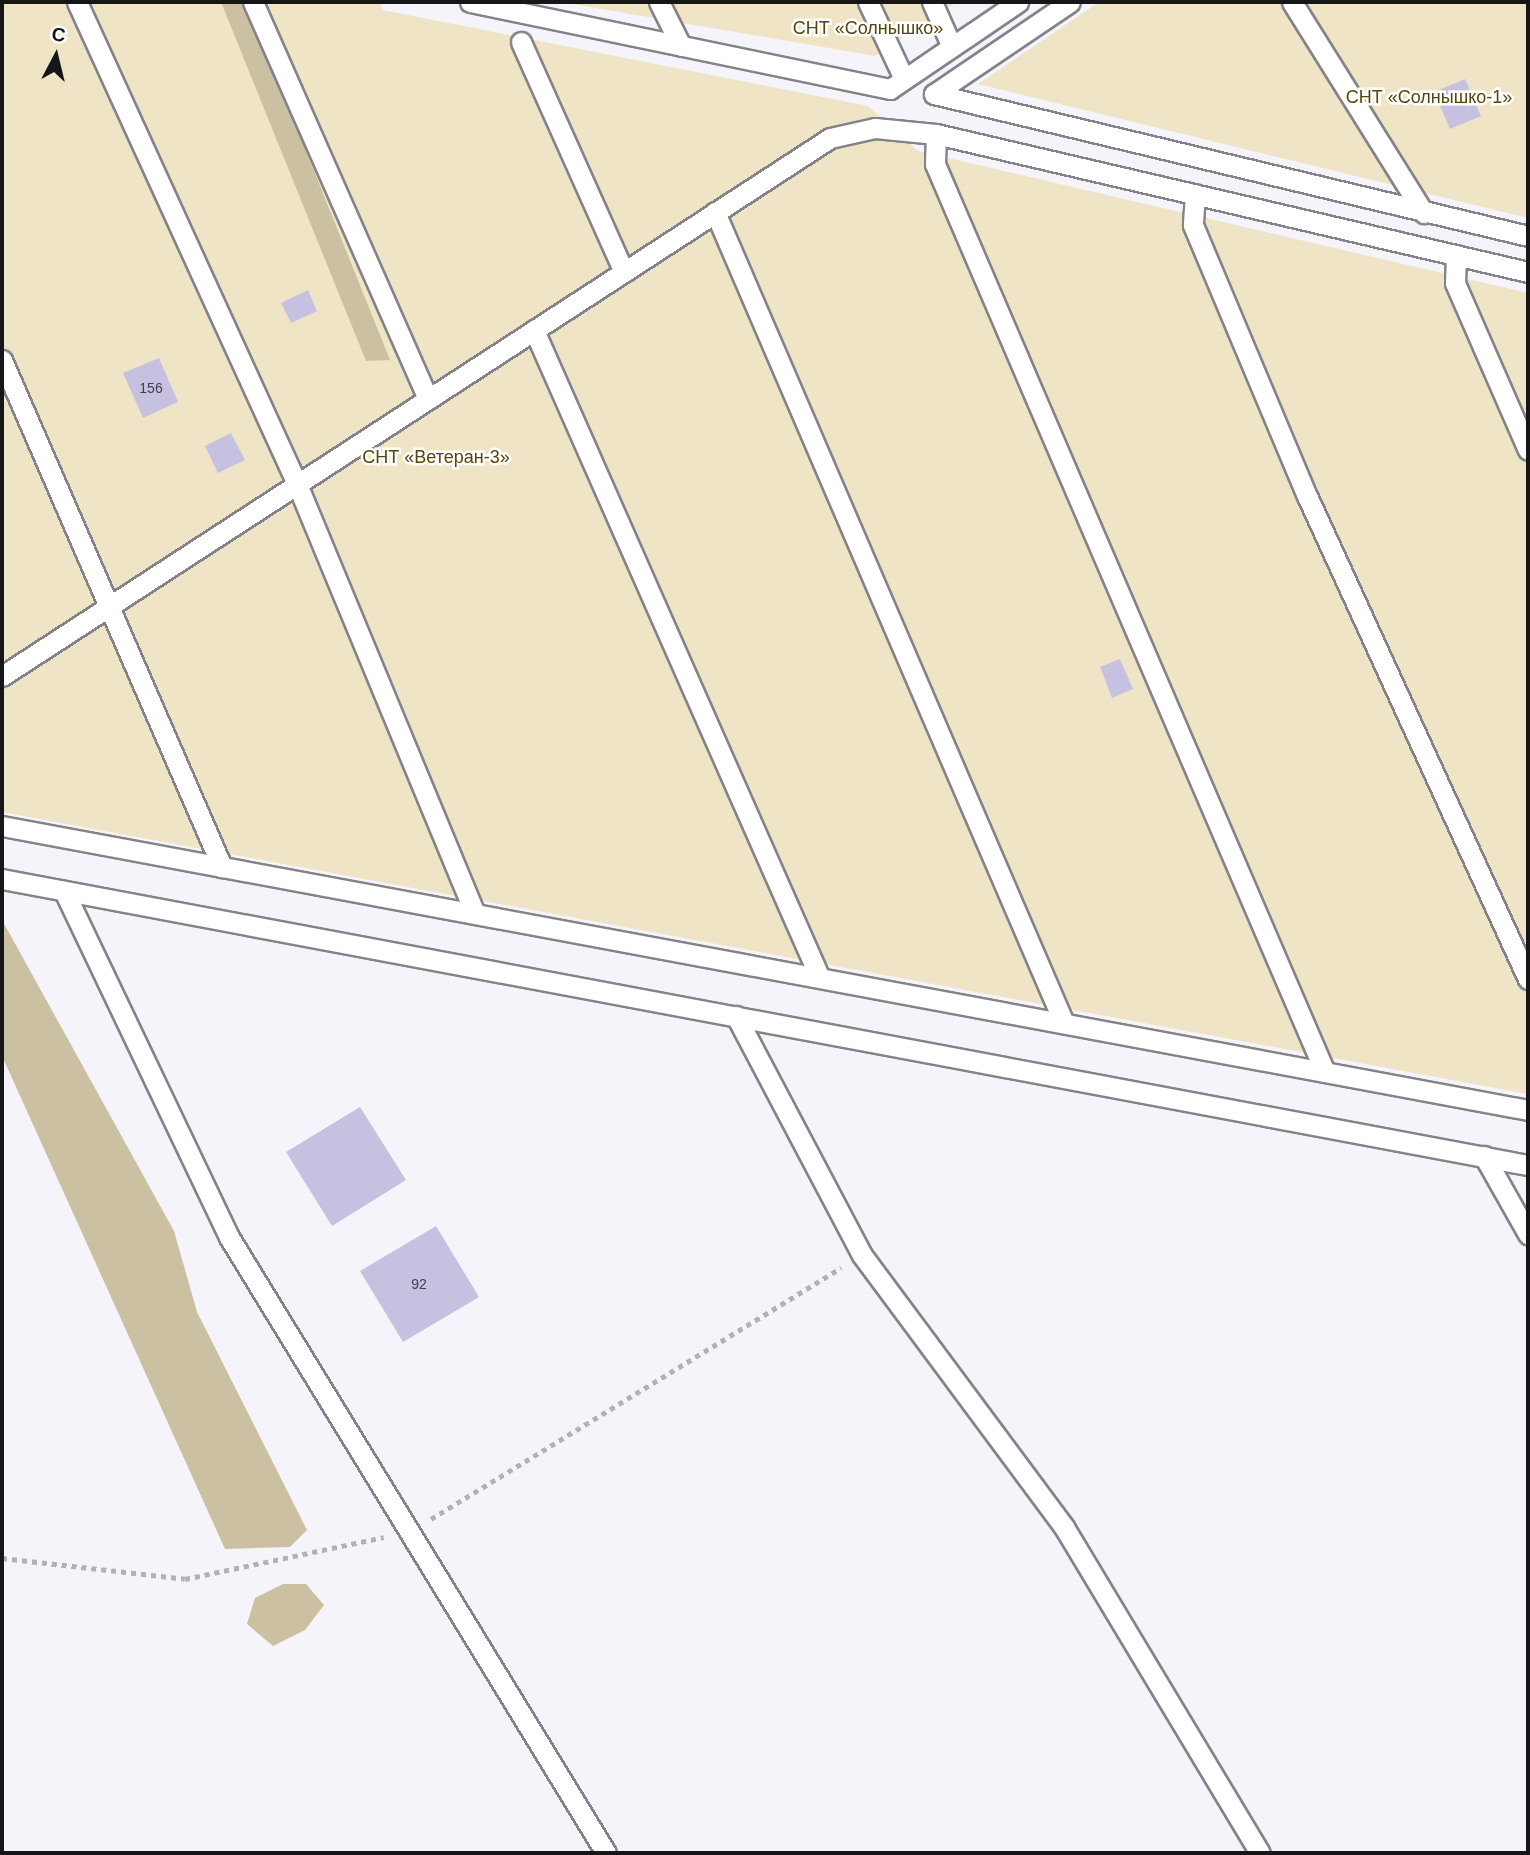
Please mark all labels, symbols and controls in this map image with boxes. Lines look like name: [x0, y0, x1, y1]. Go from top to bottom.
park label: СНТ «Солнышко»: [793, 17, 943, 39]
north arrow: [21, 21, 91, 91]
text: С: [51, 23, 67, 46]
park label: СНТ «Солнышко-1»: [1346, 86, 1512, 108]
house number: 156: [139, 380, 163, 396]
park label: СНТ «Ветеран-3»: [362, 446, 510, 468]
house number: 92: [411, 1276, 427, 1292]

